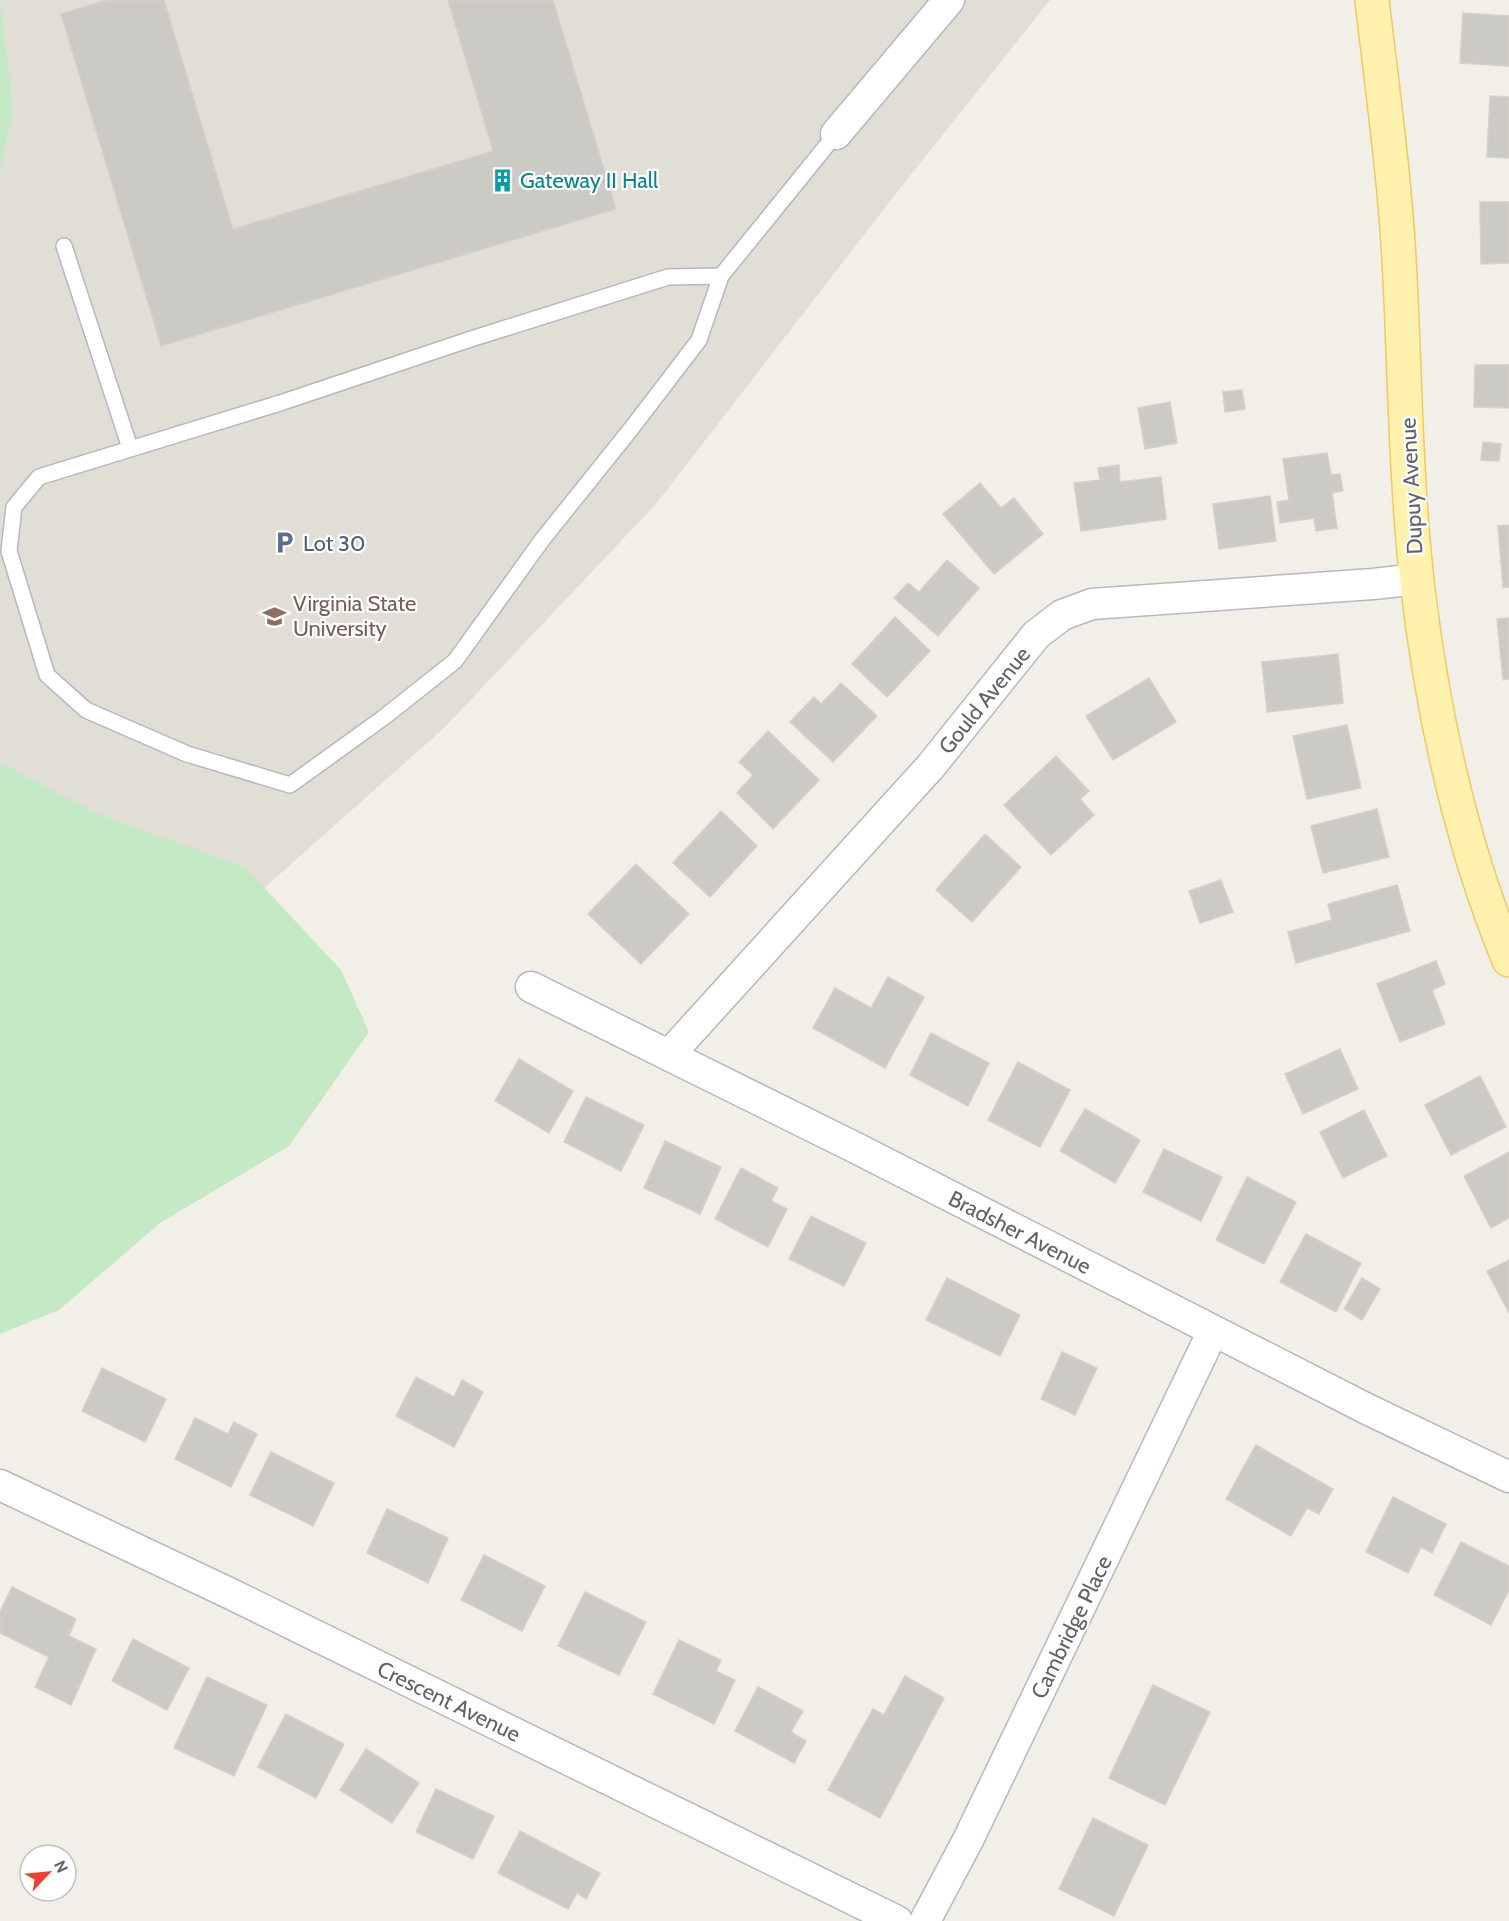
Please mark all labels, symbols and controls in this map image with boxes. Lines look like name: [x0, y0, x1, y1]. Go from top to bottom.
building icon: Gateway II Hall: [489, 167, 515, 193]
place label: Gateway II Hall: [520, 167, 659, 194]
street label: Dupuy Avenue: [1394, 417, 1429, 555]
parking icon: Lot 30: [272, 530, 298, 556]
place label: Lot 30: [303, 530, 365, 557]
place label: Virginia State University: [293, 590, 416, 642]
school or university icon: Virginia State University: [262, 603, 288, 629]
street label: Gould Avenue: [933, 641, 1036, 759]
street label: Bradsher Avenue: [944, 1185, 1096, 1280]
street label: Cambridge Place: [1025, 1551, 1118, 1703]
street label: Crescent Avenue: [373, 1655, 525, 1748]
north arrow: [18, 1843, 78, 1903]
text: N: [50, 1857, 72, 1876]

